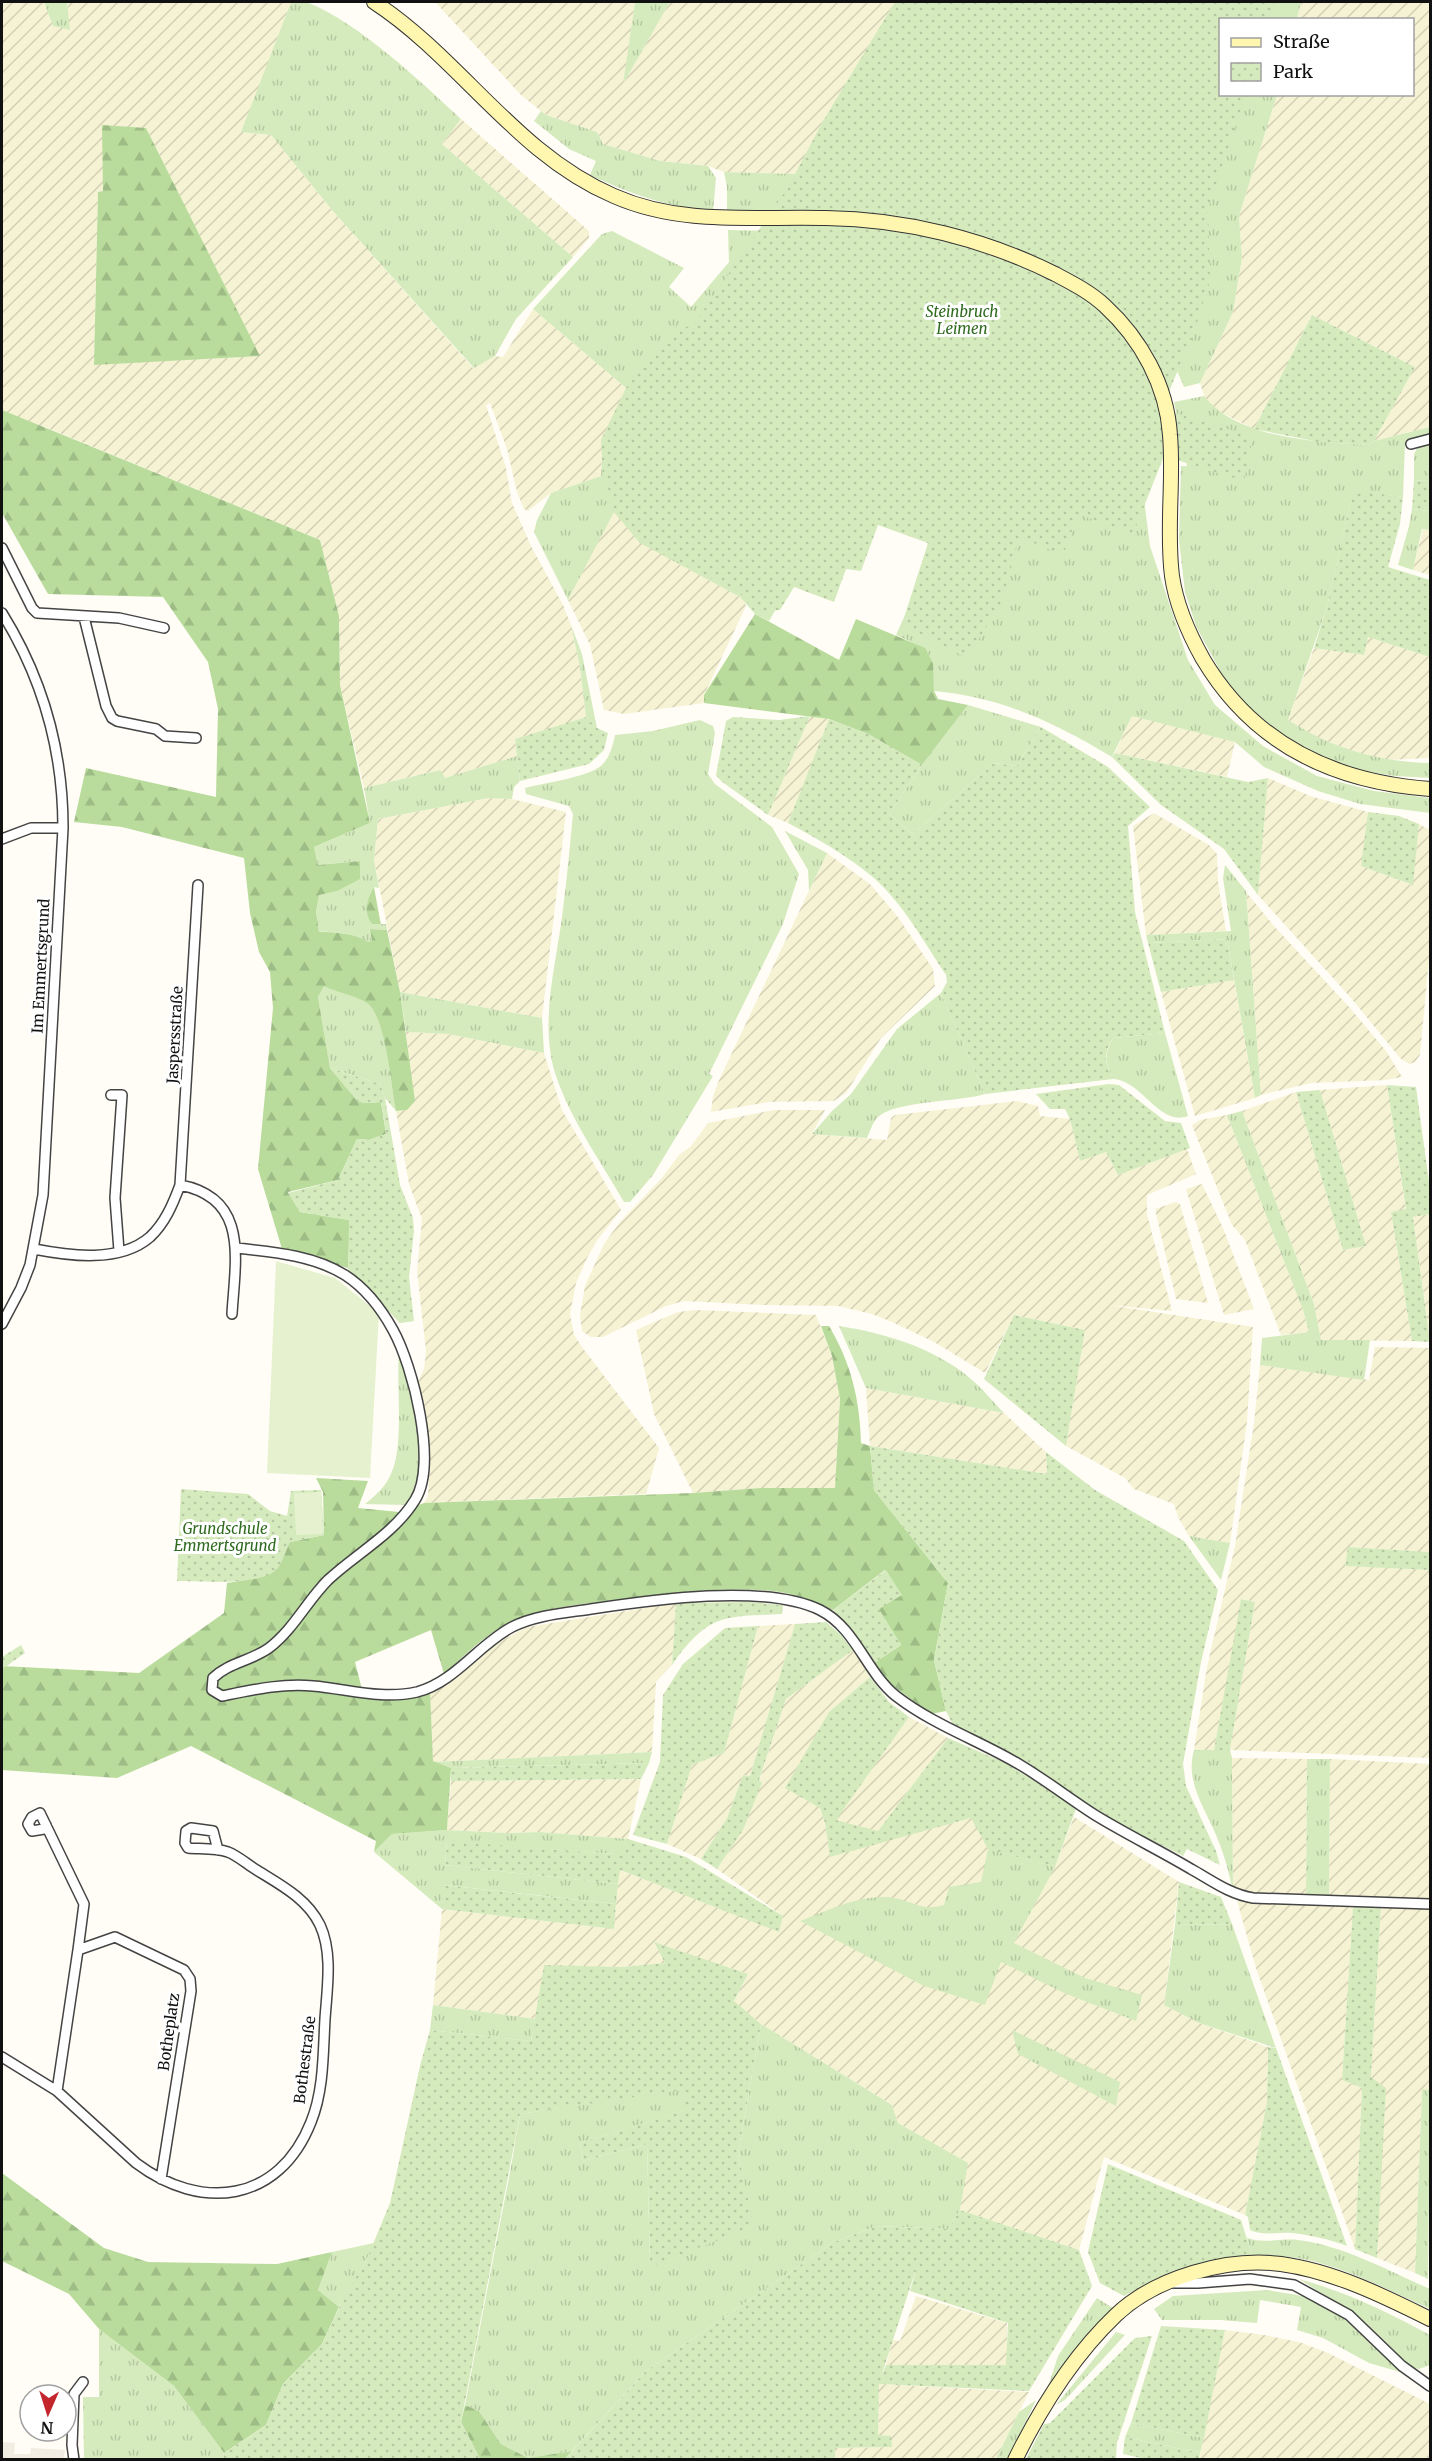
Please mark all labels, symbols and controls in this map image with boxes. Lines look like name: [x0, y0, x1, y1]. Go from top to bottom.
legend: [1219, 18, 1414, 96]
text: Straße: [1273, 30, 1330, 53]
text: Park: [1273, 60, 1314, 83]
park label: Steinbruch Leimen: [926, 302, 998, 338]
street label: Im Emmertsgrund: [27, 898, 54, 1034]
street label: Jaspersstraße: [162, 986, 187, 1085]
park label: Grundschule Emmertsgrund: [174, 1519, 277, 1555]
street label: Botheplatz: [154, 1992, 183, 2072]
street label: Bothestraße: [290, 2015, 319, 2105]
north arrow: [18, 2383, 78, 2443]
text: N: [40, 2418, 54, 2438]

